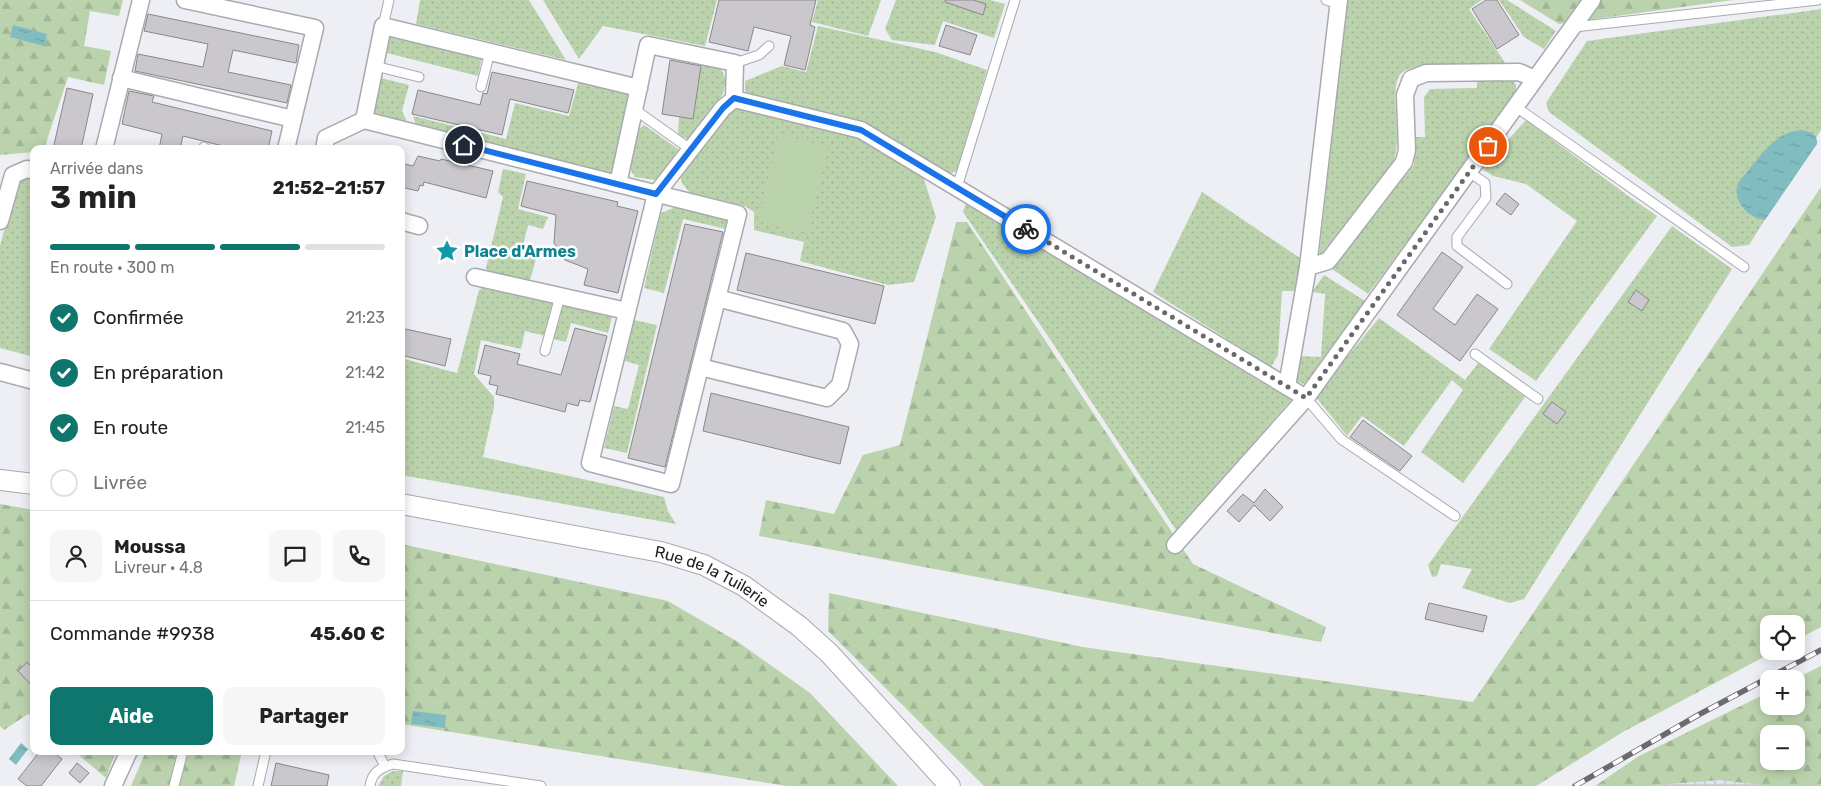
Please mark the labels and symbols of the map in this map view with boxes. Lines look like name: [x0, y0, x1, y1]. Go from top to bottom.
pin: [443, 124, 485, 166]
pin: [1467, 125, 1509, 167]
courier: [1001, 204, 1051, 254]
place icon: Place d'Armes: [434, 238, 460, 264]
place label: Place d'Armes: [464, 242, 576, 261]
street label: Rue de la Tuilerie: [653, 542, 773, 611]

